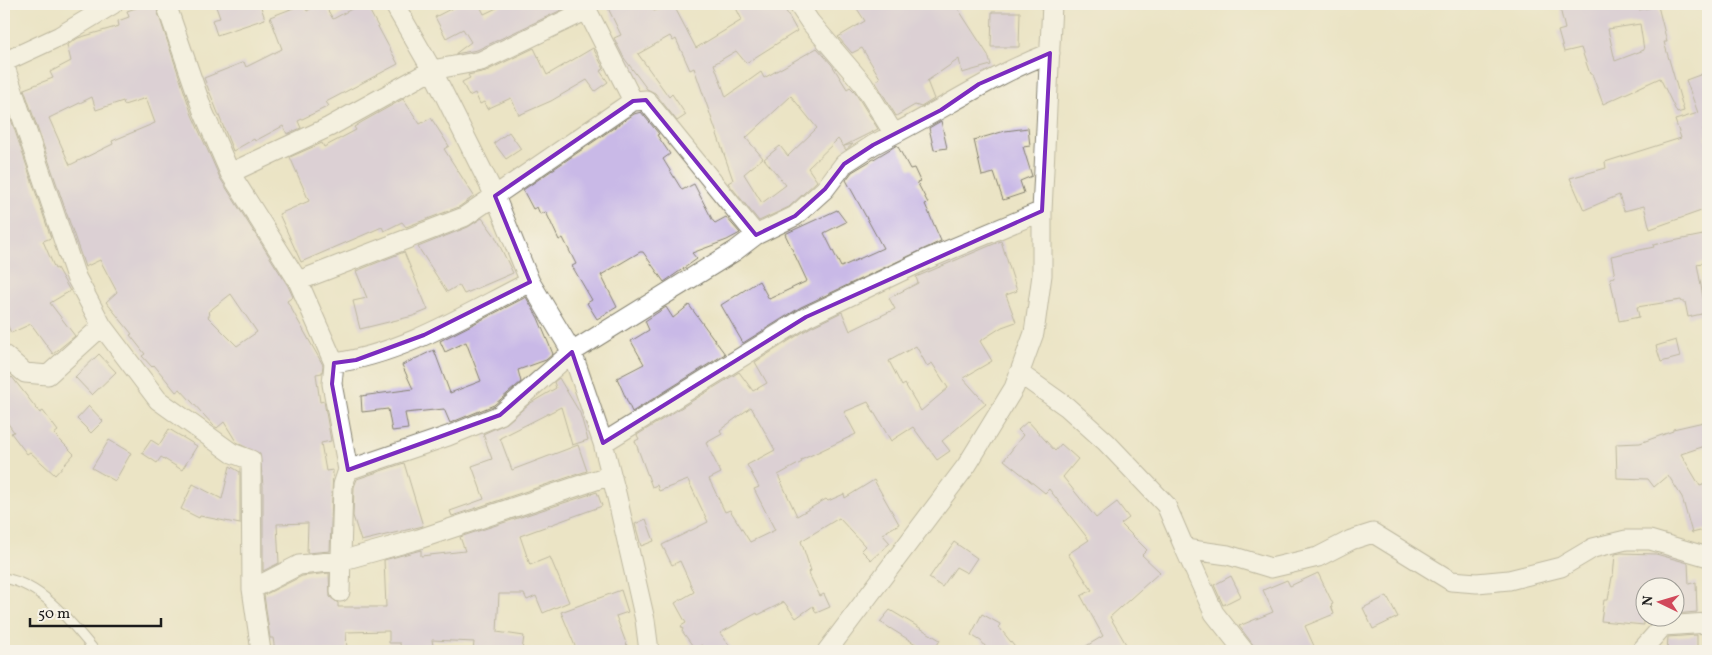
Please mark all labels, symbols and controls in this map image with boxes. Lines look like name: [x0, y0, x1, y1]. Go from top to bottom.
north arrow: [1634, 578, 1684, 628]
scale bar: [30, 595, 161, 627]
text: N: [1639, 595, 1658, 607]
text: 50 m: [38, 604, 70, 625]

